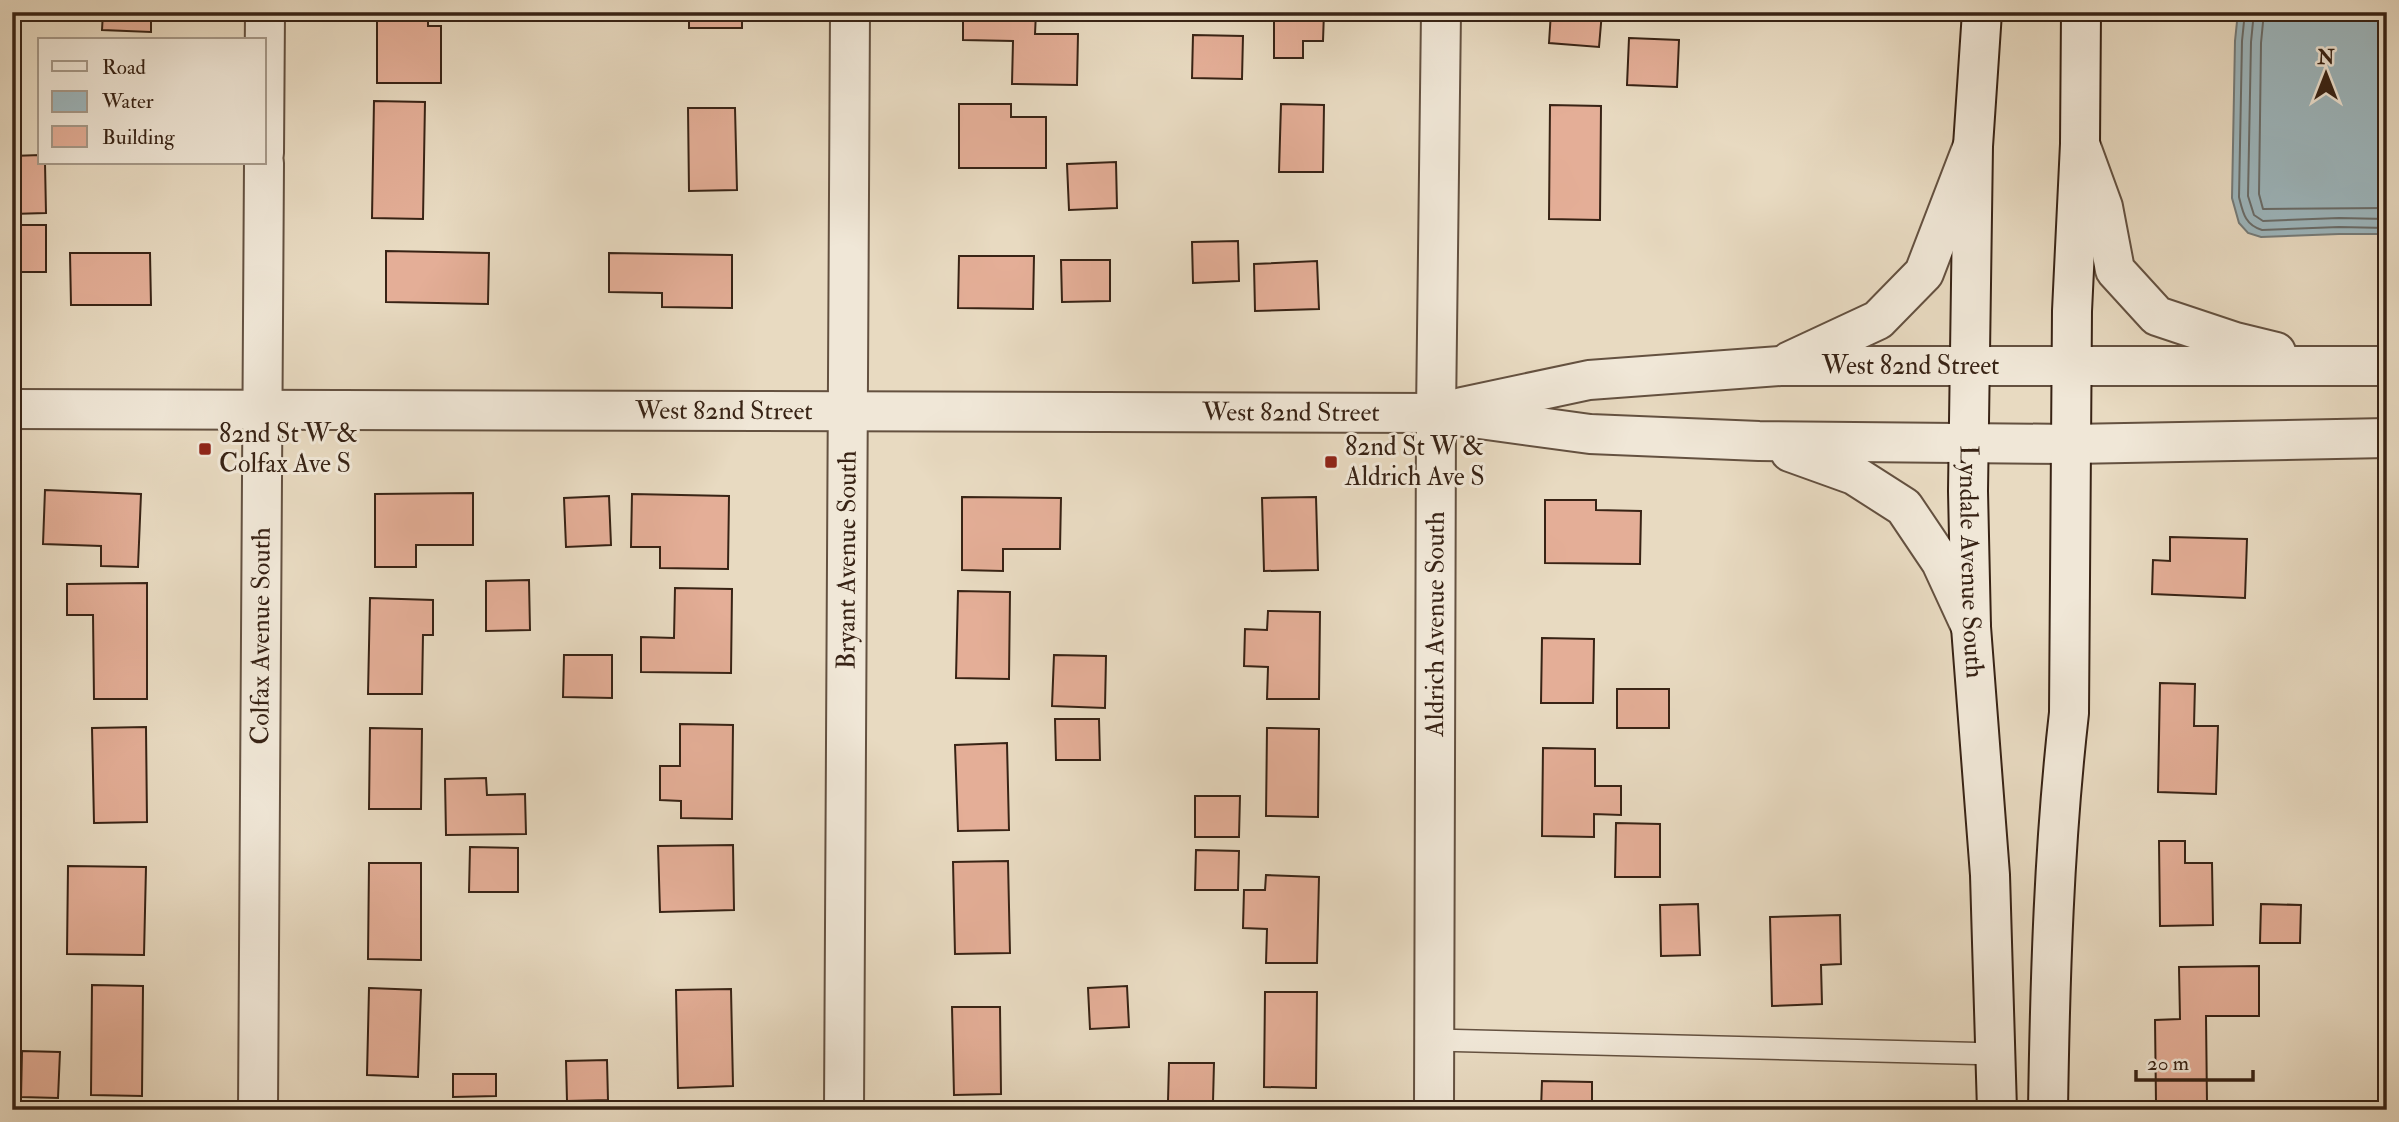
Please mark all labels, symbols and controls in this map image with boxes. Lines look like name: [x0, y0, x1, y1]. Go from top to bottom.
legend: [38, 38, 266, 164]
north arrow: [2290, 38, 2360, 108]
text: N: [2316, 46, 2335, 70]
text: Road: [102, 54, 147, 81]
text: Water: [101, 88, 154, 115]
text: Building: [102, 124, 175, 151]
street label: West 82nd Street: [1821, 350, 1999, 382]
street label: West 82nd Street: [634, 395, 813, 427]
street label: West 82nd Street: [1201, 396, 1380, 429]
place label: 82nd St W & Colfax Ave S: [219, 418, 358, 480]
place label: 82nd St W & Aldrich Ave S: [1344, 431, 1485, 493]
marker: 82nd St W & Colfax Ave S: [197, 441, 213, 457]
street label: Lyndale Avenue South: [1952, 445, 1991, 680]
street label: Bryant Avenue South: [830, 450, 864, 670]
marker: 82nd St W & Aldrich Ave S: [1323, 454, 1339, 470]
street label: Aldrich Avenue South: [1419, 511, 1452, 738]
street label: Colfax Avenue South: [244, 527, 278, 745]
scale bar: [2136, 1038, 2254, 1082]
text: 20 m: [2147, 1050, 2189, 1077]

